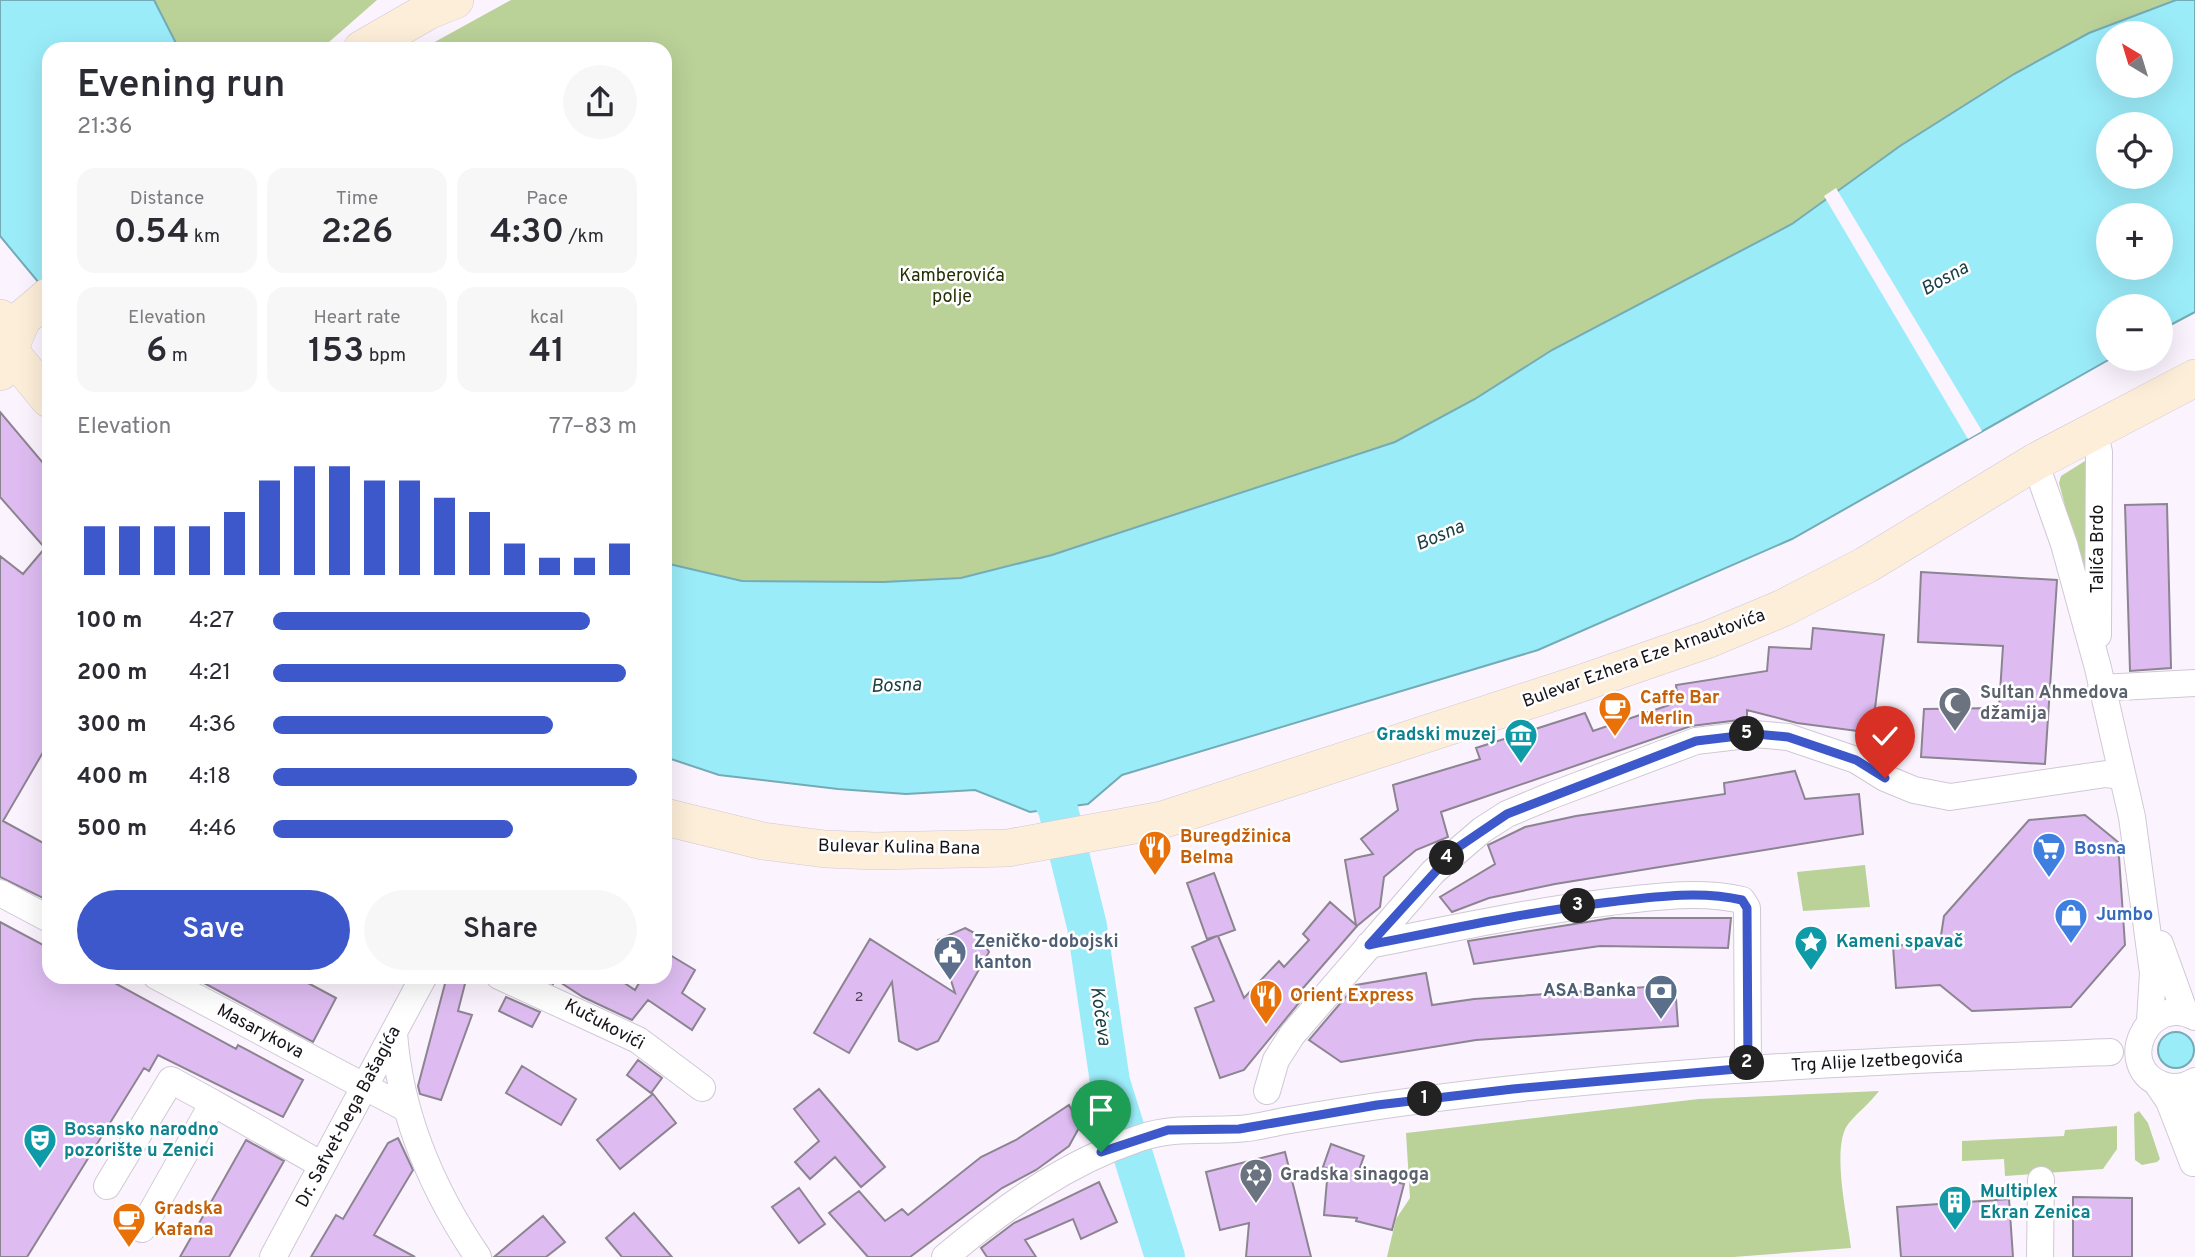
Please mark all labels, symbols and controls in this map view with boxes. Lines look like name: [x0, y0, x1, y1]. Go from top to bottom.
north arrow: [2096, 21, 2174, 98]
map controls: [2096, 21, 2173, 371]
text: Evening run: [77, 62, 285, 111]
button: share: [563, 65, 637, 139]
button: locate: [2096, 112, 2173, 189]
text: 21:36: [77, 113, 132, 142]
text: Distance: [130, 187, 204, 211]
text: Time: [336, 187, 378, 211]
text: Pace: [526, 187, 568, 211]
button: +: [2096, 203, 2173, 280]
text: 0.54: [114, 211, 189, 255]
text: 2:26: [321, 211, 393, 255]
text: 4:30: [490, 211, 564, 255]
text: km: [189, 225, 220, 249]
text: /km: [564, 225, 604, 249]
water label: Bosna: [1917, 256, 1973, 302]
park label: Kamberovića polje: [899, 265, 1005, 309]
button: −: [2096, 294, 2173, 371]
text: Elevation: [128, 306, 206, 330]
text: Heart rate: [314, 306, 400, 330]
text: kcal: [530, 306, 564, 330]
text: 6: [146, 330, 167, 374]
text: 153: [308, 330, 364, 374]
text: 41: [529, 330, 565, 374]
text: m: [167, 344, 188, 368]
text: bpm: [364, 344, 406, 368]
text: Elevation: [77, 413, 172, 442]
text: 77–83 m: [549, 413, 637, 442]
street label: Talića Brdo: [2087, 504, 2110, 594]
water label: Bosna: [1412, 515, 1468, 557]
street label: Bulevar Ezhera Eze Arnautovića: [1519, 604, 1769, 714]
text: 100 m: [77, 607, 142, 636]
text: 4:27: [189, 607, 234, 636]
text: 200 m: [77, 659, 147, 688]
text: 4:21: [189, 659, 231, 688]
water label: Bosna: [870, 673, 922, 699]
place label: Sultan Ahmedova džamija: [1980, 682, 2128, 726]
mosque icon: Sultan Ahmedova džamija: [1936, 684, 1974, 733]
place label: Caffe Bar Merlin: [1640, 687, 1720, 731]
cafe icon: Caffe Bar Merlin: [1596, 689, 1634, 738]
pin: [1855, 706, 1915, 778]
text: 300 m: [77, 711, 147, 740]
text: 4:36: [189, 711, 236, 740]
museum icon: Gradski muzej: [1502, 716, 1540, 765]
pin: 5: [1730, 716, 1764, 752]
icon: check: [1866, 717, 1904, 755]
text: 5: [1741, 721, 1752, 745]
place label: Gradski muzej: [1376, 724, 1496, 747]
text: 400 m: [77, 763, 148, 792]
text: 4:18: [189, 763, 231, 792]
text: 500 m: [77, 815, 147, 844]
text: 4:46: [189, 815, 236, 844]
place label: Buregdžinica Belma: [1180, 826, 1291, 870]
restaurant icon: Buregdžinica Belma: [1136, 828, 1174, 877]
supermarket icon: Bosna: [2030, 830, 2068, 879]
street label: Bulevar Kulina Bana: [818, 835, 980, 861]
place label: Bosna: [2074, 838, 2126, 861]
pin: 4: [1430, 840, 1464, 876]
text: 4: [1440, 845, 1453, 869]
pin: 3: [1560, 888, 1596, 923]
button: Save: [77, 890, 350, 970]
button: Share: [364, 890, 637, 970]
text: 3: [1572, 893, 1583, 917]
shop icon: Jumbo: [2052, 896, 2090, 945]
place label: Jumbo: [2096, 904, 2153, 927]
place icon: Kameni spavač: [1792, 923, 1830, 972]
place label: Zeničko-dobojski kanton: [974, 931, 1119, 975]
place label: Kameni spavač: [1836, 931, 1963, 954]
public building icon: Zeničko-dobojski kanton: [931, 933, 969, 982]
bank icon: ASA Banka: [1642, 972, 1680, 1021]
restaurant icon: Orient Express: [1247, 977, 1285, 1026]
place label: ASA Banka: [1543, 980, 1636, 1003]
water label: Kočeva: [1084, 985, 1116, 1047]
place label: Orient Express: [1290, 985, 1414, 1008]
house number: 2: [855, 989, 863, 1006]
street label: Kučukovići: [560, 994, 648, 1056]
street label: Masarykova: [213, 999, 307, 1065]
street label: Dr. Safvet-bega Bašagića: [291, 1022, 407, 1212]
pin: 2: [1730, 1046, 1764, 1080]
street label: Trg Alije Izetbegovića: [1790, 1046, 1964, 1078]
text: 2: [1741, 1050, 1752, 1074]
pin: [1071, 1080, 1131, 1152]
pin: 1: [1408, 1082, 1442, 1116]
text: 1: [1421, 1086, 1428, 1110]
icon: arrive: [1082, 1091, 1120, 1129]
place label: Bosansko narodno pozorište u Zenici: [64, 1119, 219, 1163]
theatre icon: Bosansko narodno pozorište u Zenici: [21, 1121, 59, 1170]
synagogue icon: Gradska sinagoga: [1237, 1156, 1275, 1205]
place label: Gradska sinagoga: [1280, 1164, 1429, 1187]
place label: Multiplex Ekran Zenica: [1980, 1181, 2091, 1225]
building icon: Multiplex Ekran Zenica: [1936, 1183, 1974, 1232]
place label: Gradska Kafana: [154, 1198, 223, 1242]
cafe icon: Gradska Kafana: [110, 1200, 148, 1249]

